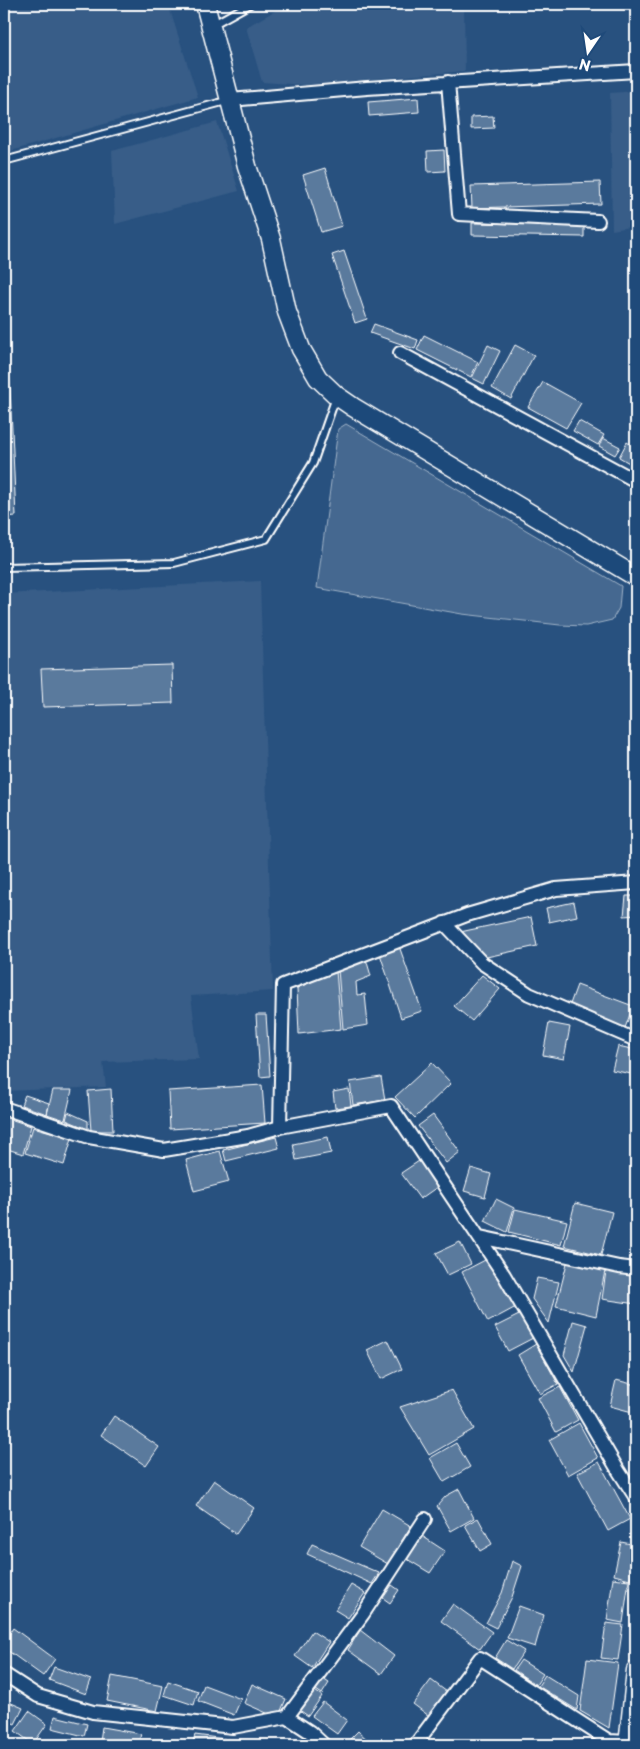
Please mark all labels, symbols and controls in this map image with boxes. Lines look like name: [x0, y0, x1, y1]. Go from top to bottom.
north arrow: [562, 28, 612, 78]
text: N: [577, 54, 593, 77]

